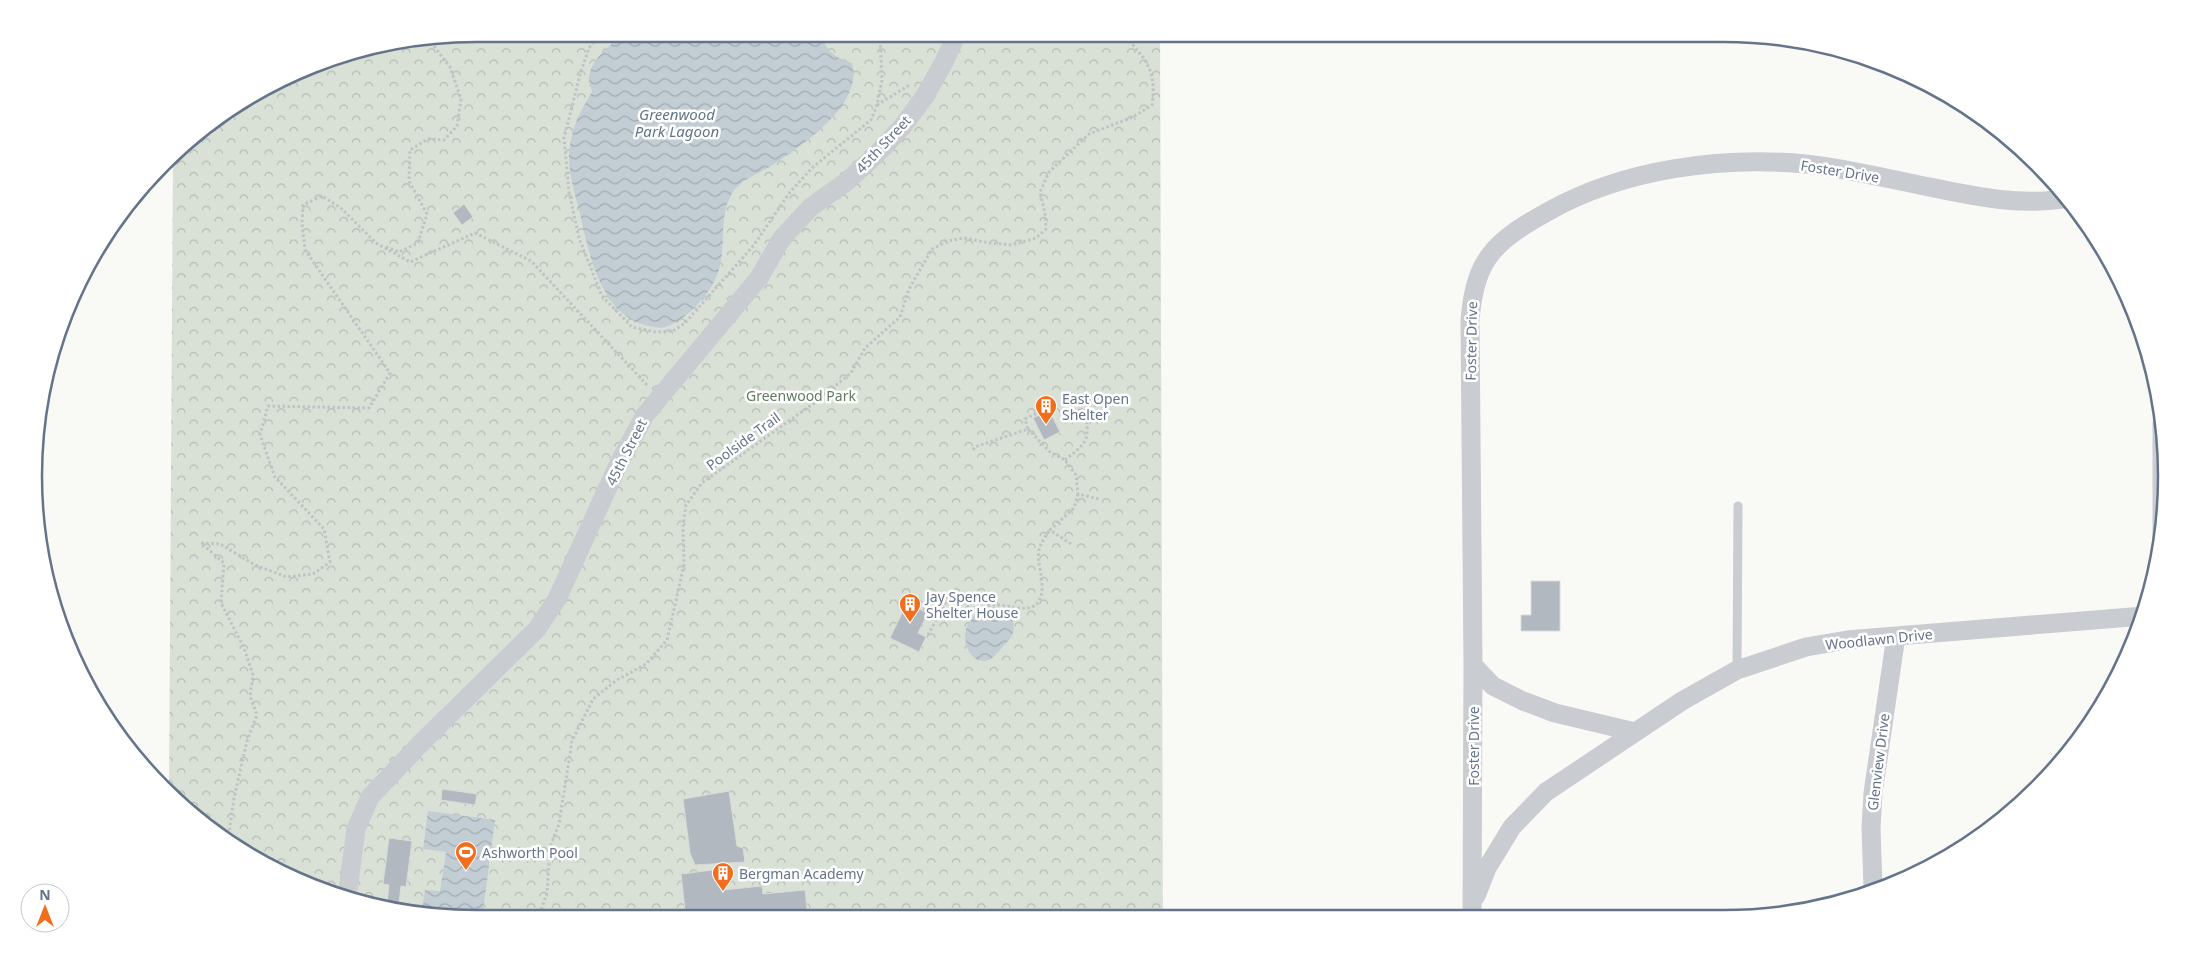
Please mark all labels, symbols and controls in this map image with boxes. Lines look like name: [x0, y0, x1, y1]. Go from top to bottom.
water label: Greenwood Park Lagoon: [635, 104, 719, 141]
street label: 45th Street: [851, 111, 915, 177]
street label: Foster Drive: [1799, 155, 1881, 187]
street label: Foster Drive: [1461, 301, 1481, 381]
park label: Greenwood Park: [746, 386, 856, 405]
place label: East Open Shelter: [1062, 389, 1129, 424]
building icon: East Open Shelter: [1034, 394, 1058, 425]
street label: Poolside Trail: [702, 408, 784, 474]
street label: 45th Street: [601, 415, 651, 489]
place label: Jay Spence Shelter House: [924, 587, 1018, 622]
building icon: Jay Spence Shelter House: [898, 592, 922, 623]
street label: Woodlawn Drive: [1824, 624, 1934, 654]
street label: Foster Drive: [1464, 706, 1483, 786]
street label: Glenview Drive: [1863, 712, 1893, 812]
sports icon: Ashworth Pool: [454, 840, 478, 871]
place label: Ashworth Pool: [482, 843, 578, 862]
building icon: Bergman Academy: [711, 861, 735, 892]
place label: Bergman Academy: [739, 864, 865, 883]
north arrow: [20, 883, 70, 933]
text: N: [39, 885, 51, 904]

